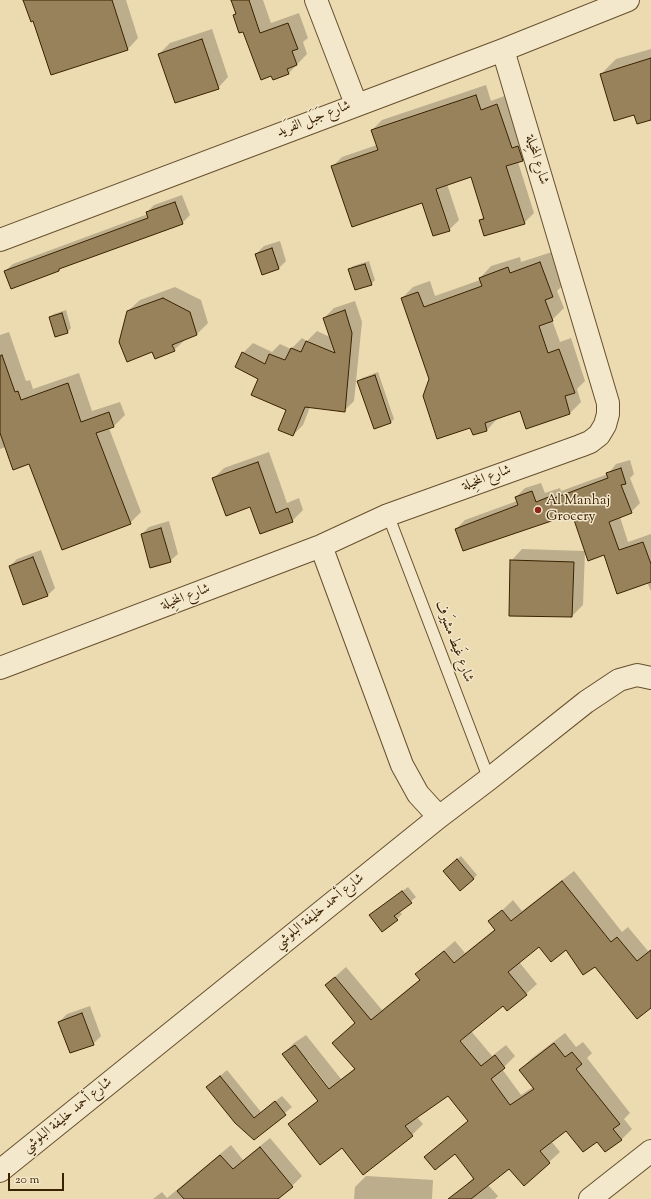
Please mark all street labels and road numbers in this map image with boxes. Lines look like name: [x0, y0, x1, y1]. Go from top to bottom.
street label: شارع جَبَل الفرَيد: [275, 98, 353, 142]
street label: شارع المخِيلة: [521, 133, 551, 187]
street label: شارع المخِيلة: [460, 462, 514, 496]
street label: شارع المخِيلة: [159, 581, 213, 615]
street label: شارع غَيط مشيَرف: [430, 599, 476, 685]
street label: شارع أحمد خليفة البلوشي: [272, 871, 368, 953]
street label: شارع أحمد خليفة البلوشي: [20, 1075, 116, 1157]

